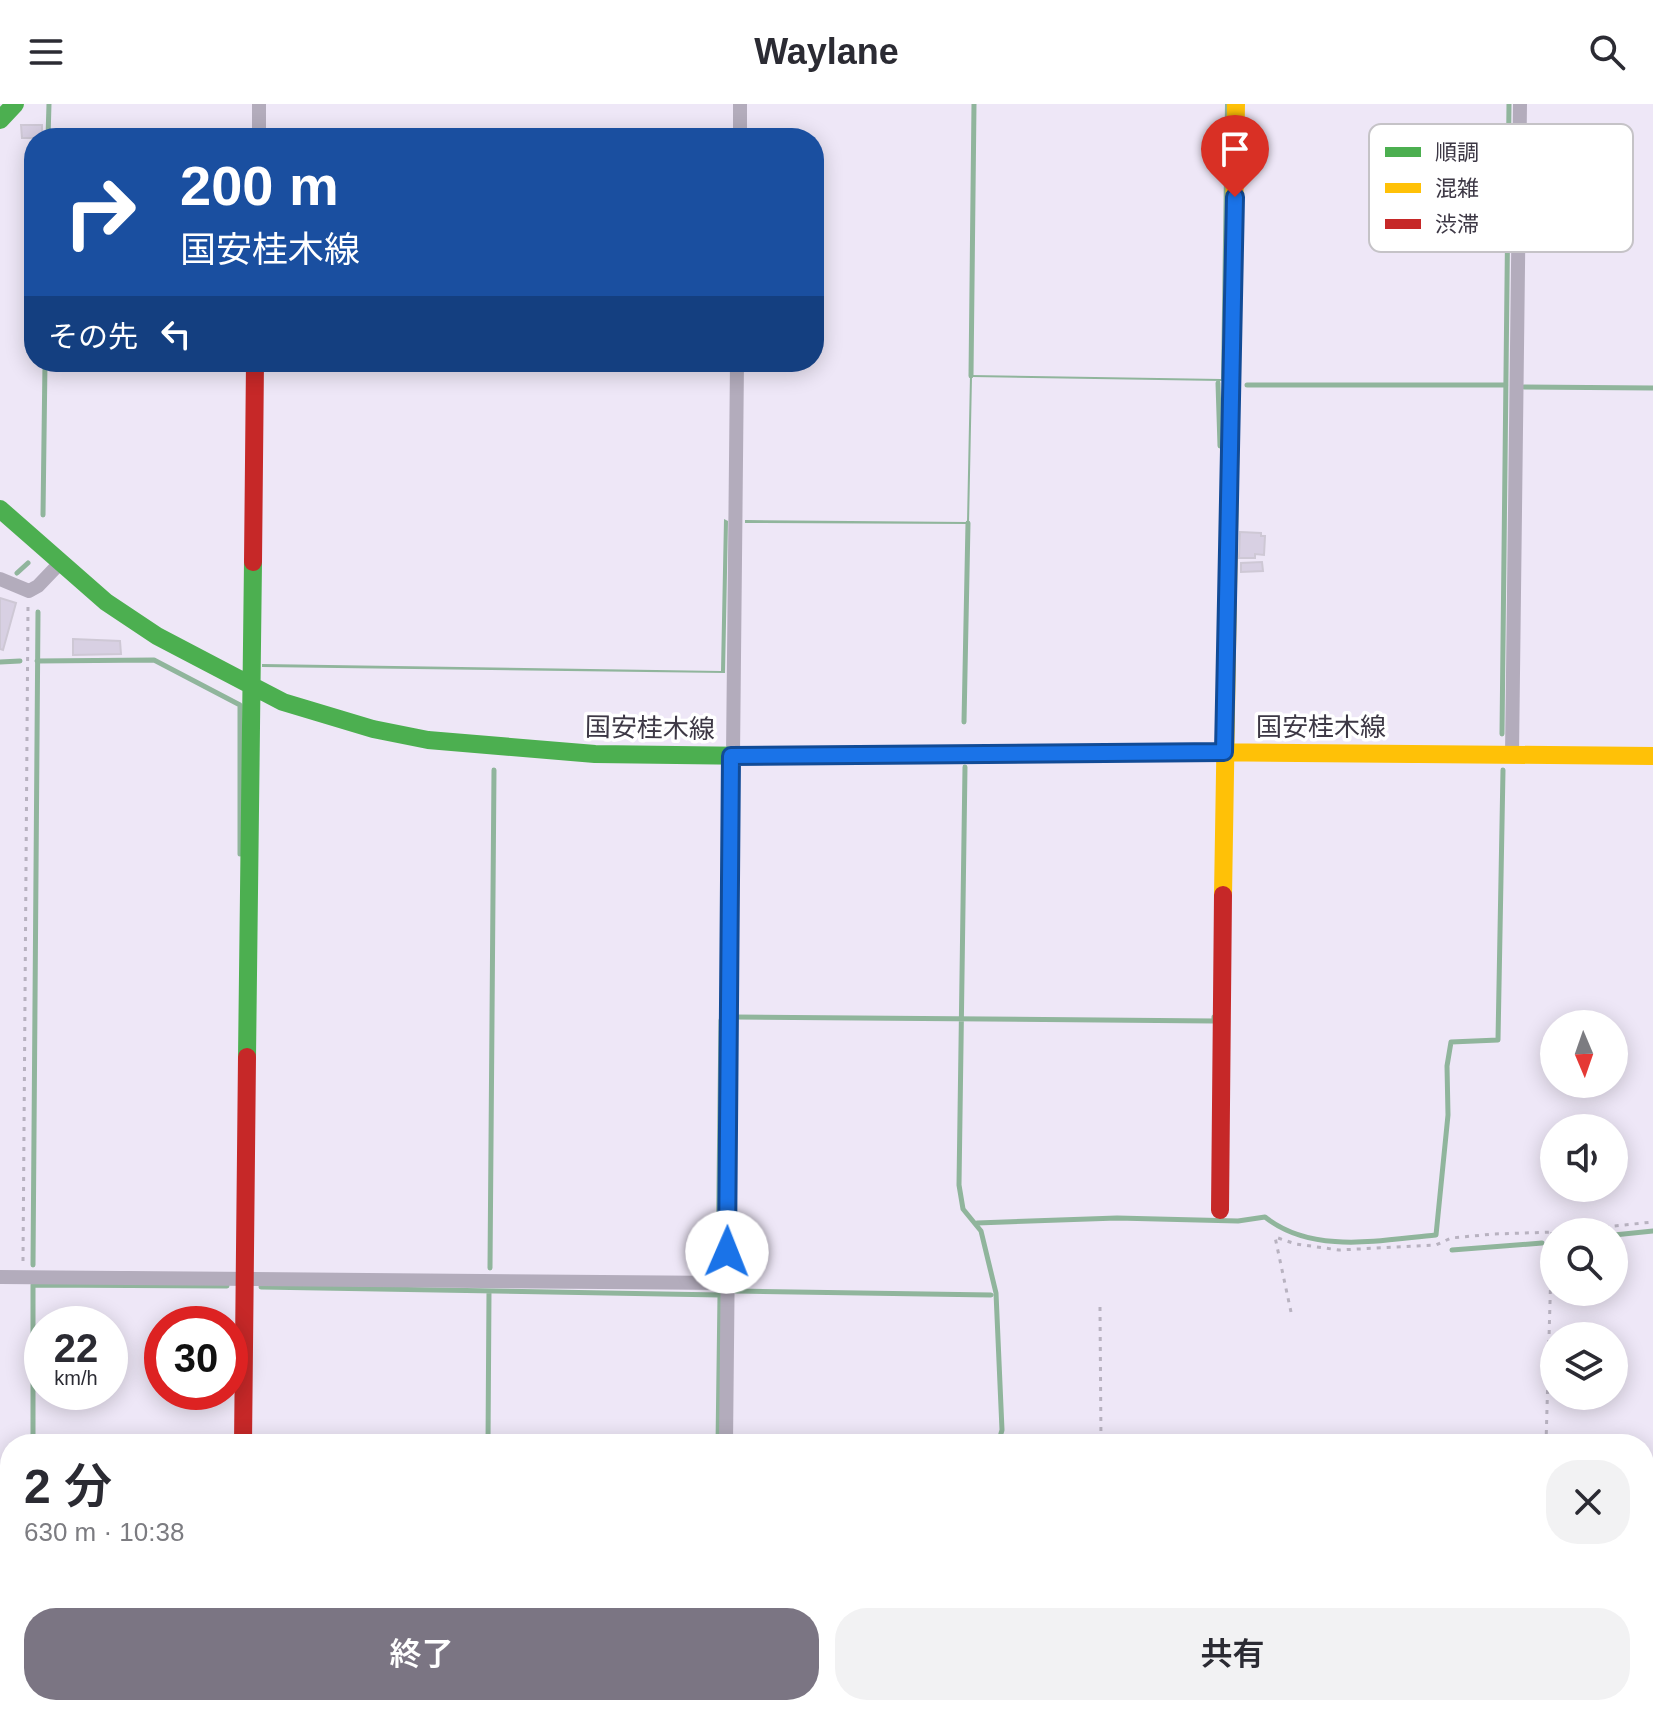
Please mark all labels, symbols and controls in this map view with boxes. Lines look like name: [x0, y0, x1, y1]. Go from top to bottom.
icon: menu: [24, 30, 68, 74]
icon: search: [1585, 30, 1629, 74]
text: Waylane: [754, 31, 899, 72]
pin: [1201, 115, 1269, 197]
legend: [1369, 124, 1633, 252]
icon: arrive: [1213, 127, 1257, 171]
text: 順調: [1435, 140, 1479, 165]
text: 200 m: [180, 154, 339, 217]
icon: right: [48, 160, 152, 264]
text: 混雑: [1435, 176, 1479, 201]
text: 渋滞: [1435, 212, 1479, 237]
text: 国安桂木線: [180, 229, 360, 270]
icon: left: [154, 312, 198, 356]
text: その先: [48, 320, 138, 353]
street label: 国安桂木線: [585, 712, 715, 744]
street label: 国安桂木線: [1256, 712, 1386, 742]
north arrow: [1540, 1010, 1628, 1098]
map controls: [1540, 1010, 1628, 1410]
button: sound: [1540, 1114, 1628, 1202]
position arrow: [685, 1210, 769, 1294]
button: search: [1540, 1218, 1628, 1306]
speed limit sign: 30: [144, 1306, 248, 1410]
button: layers: [1540, 1322, 1628, 1410]
text: 22: [54, 1326, 98, 1370]
text: km/h: [54, 1367, 98, 1389]
text: 2 分: [24, 1460, 112, 1513]
button: close: [1546, 1460, 1630, 1544]
text: 630 m · 10:38: [24, 1517, 184, 1547]
button: 終了: [24, 1608, 819, 1700]
button: 共有: [835, 1608, 1630, 1700]

